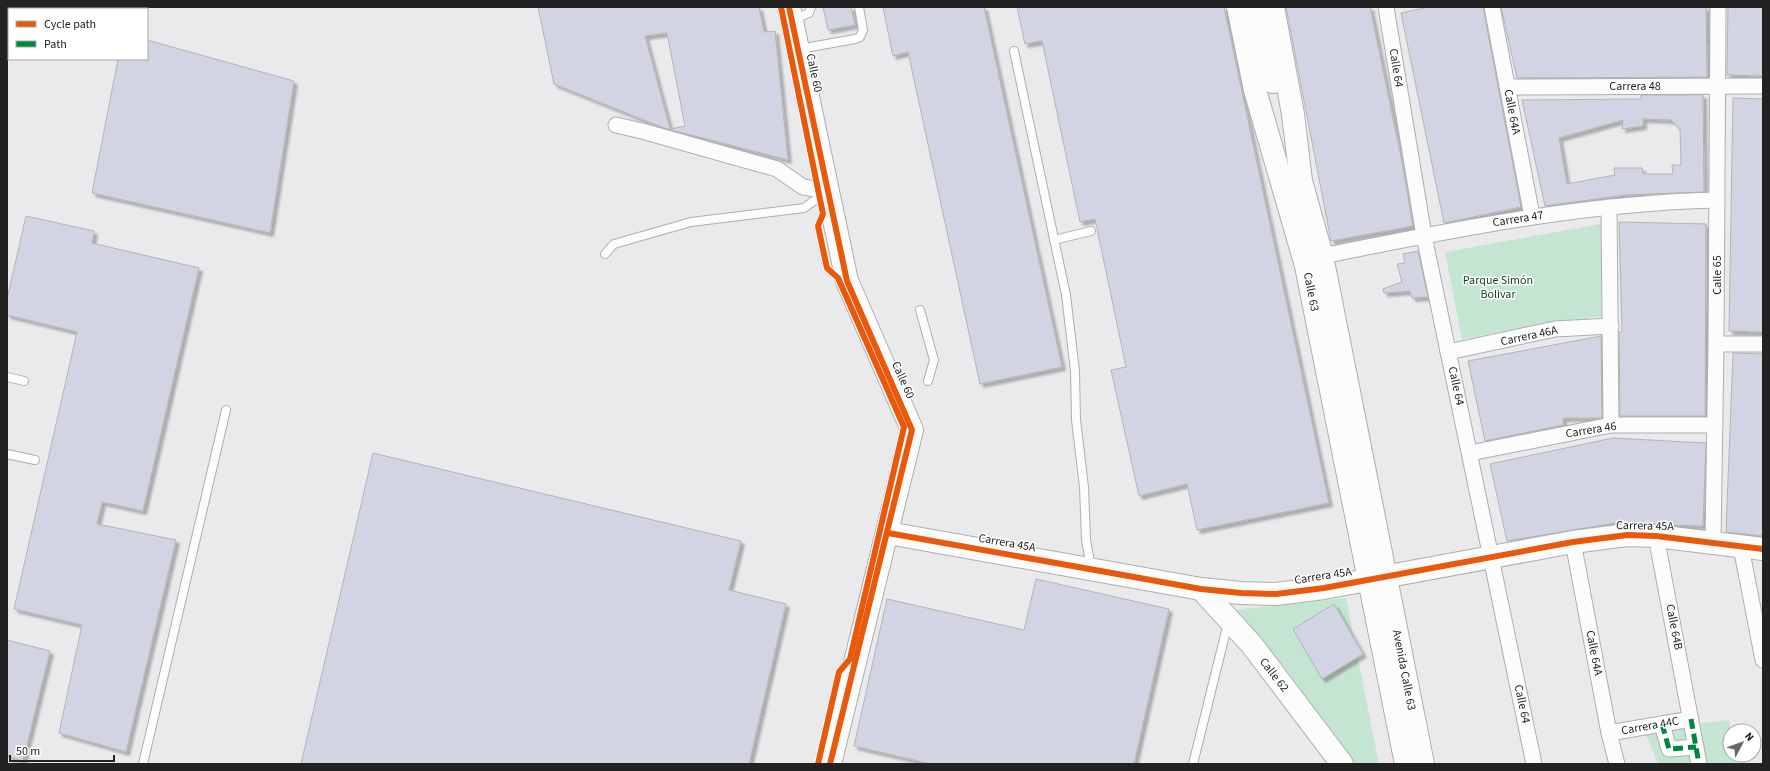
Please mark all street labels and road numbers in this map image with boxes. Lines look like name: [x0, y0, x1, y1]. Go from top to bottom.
street label: Calle 64: [1385, 47, 1407, 89]
street label: Calle 60: [802, 52, 826, 94]
street label: Carrera 48: [1609, 78, 1661, 95]
street label: Calle 64A: [1499, 88, 1525, 137]
street label: Carrera 47: [1491, 207, 1545, 231]
street label: Calle 65: [1709, 255, 1726, 295]
street label: Calle 63: [1299, 271, 1323, 313]
street label: Carrera 46A: [1499, 322, 1560, 350]
street label: Calle 60: [887, 359, 919, 401]
street label: Calle 64: [1444, 365, 1468, 407]
street label: Carrera 46: [1564, 418, 1618, 442]
street label: Carrera 45A: [1616, 517, 1675, 535]
street label: Carrera 45A: [977, 530, 1037, 556]
street label: Carrera 45A: [1293, 563, 1353, 589]
street label: Calle 64B: [1661, 603, 1687, 651]
street label: Avenida Calle 63: [1388, 628, 1420, 712]
street label: Calle 64A: [1581, 629, 1607, 678]
street label: Calle 62: [1255, 654, 1293, 696]
street label: Calle 64: [1510, 683, 1534, 725]
street label: Carrera 44C: [1620, 713, 1680, 739]

